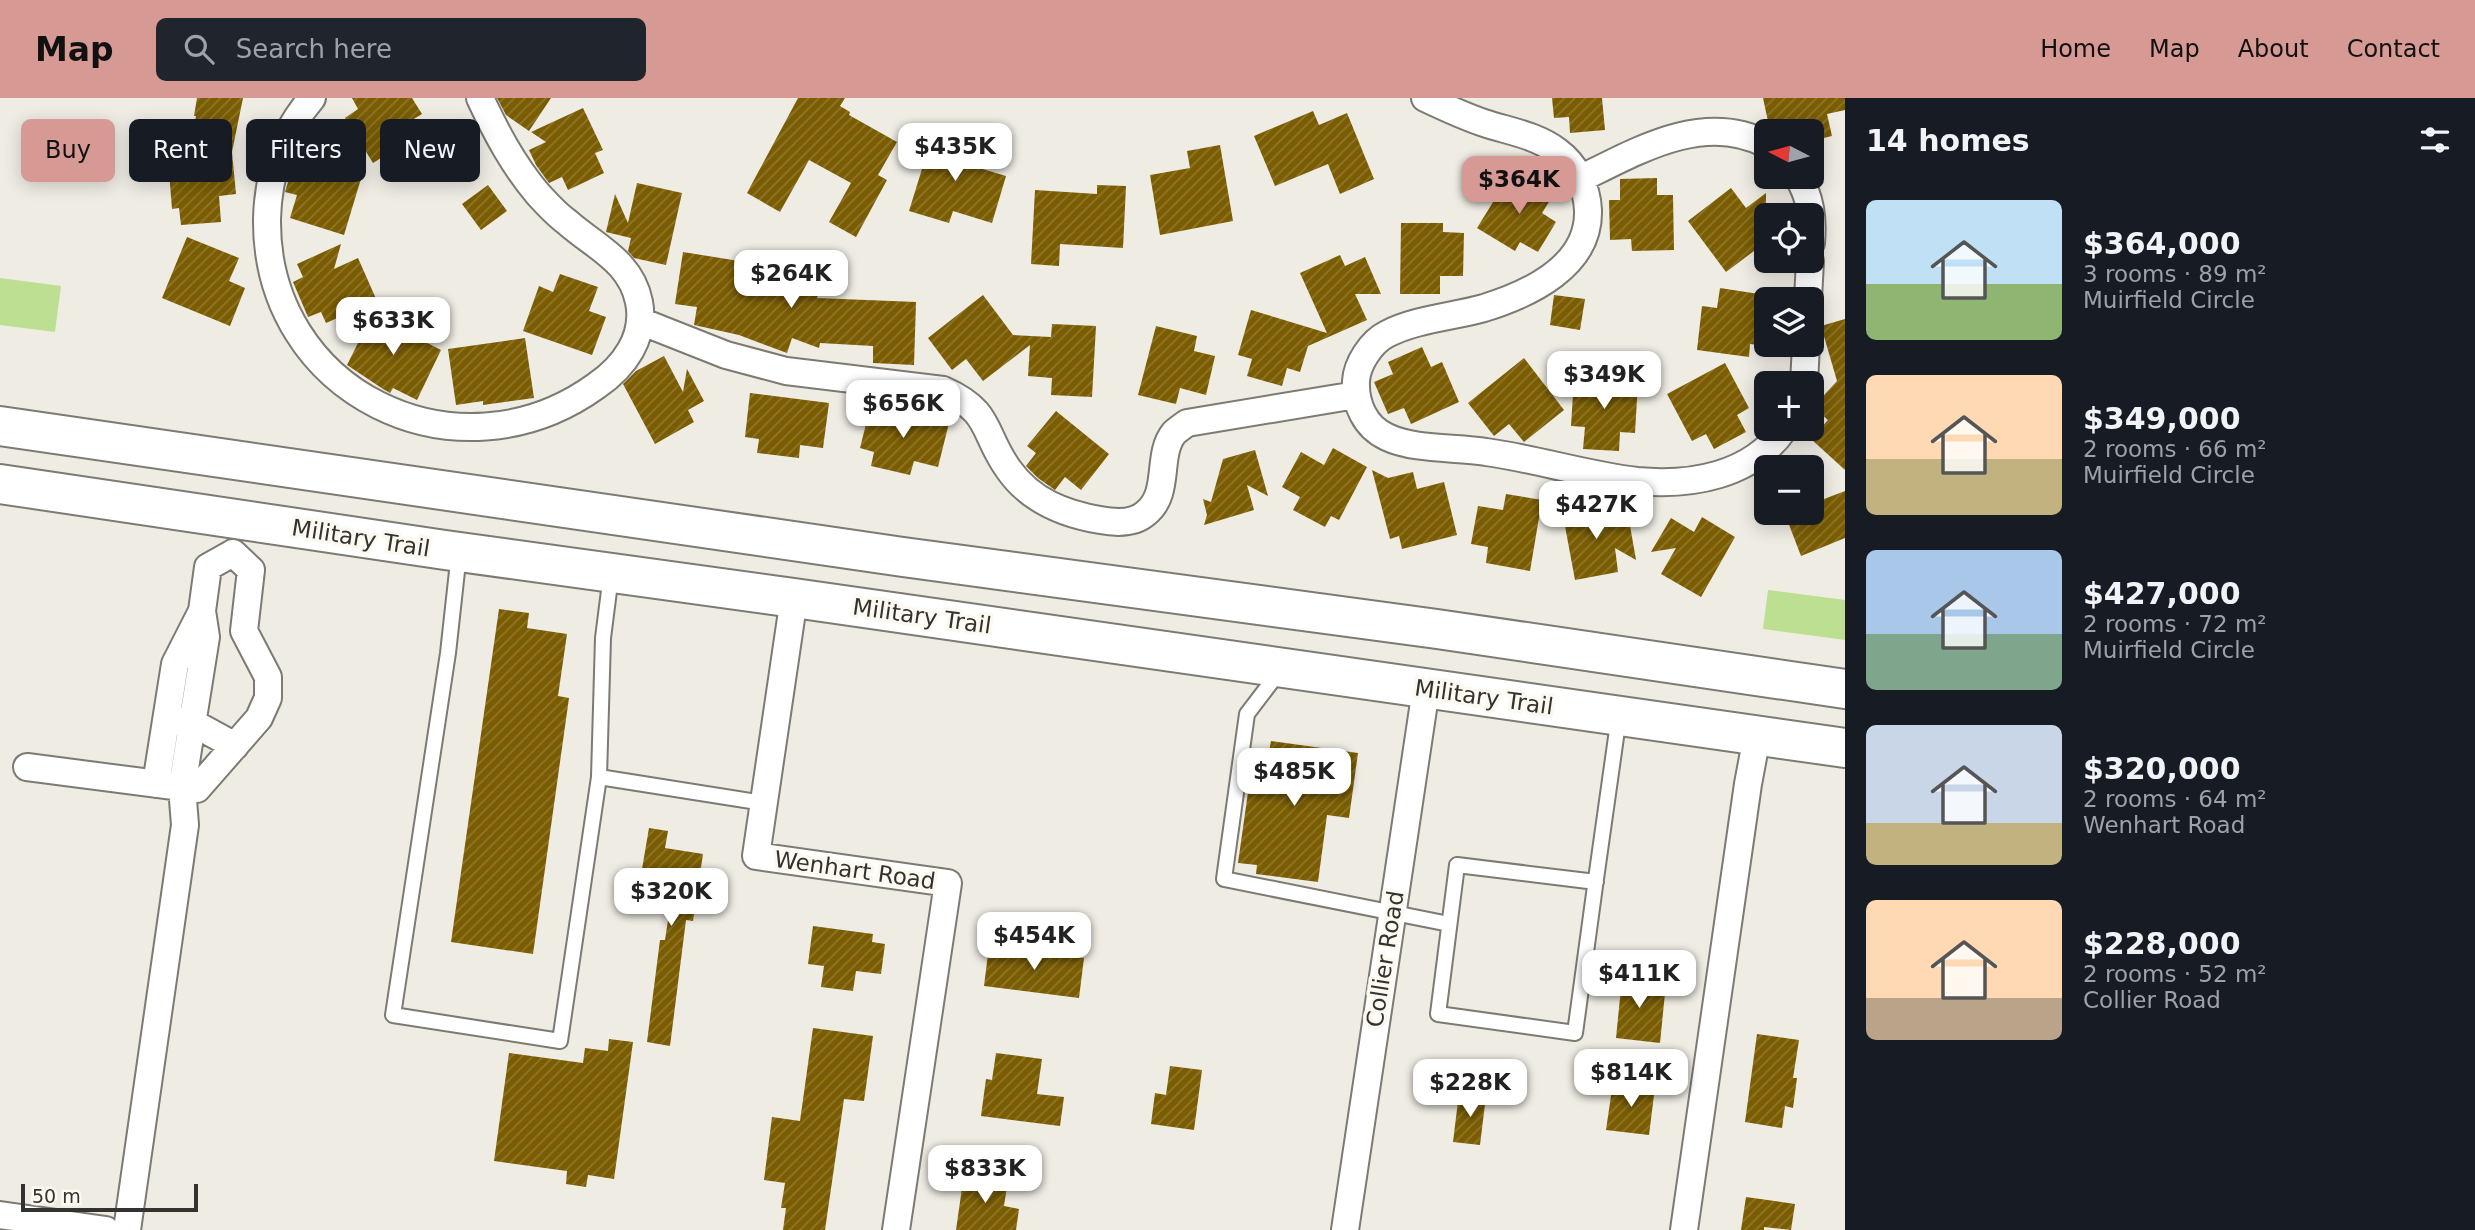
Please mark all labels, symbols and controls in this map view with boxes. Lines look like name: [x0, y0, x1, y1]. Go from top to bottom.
search box: [156, 18, 646, 81]
text: Map: [35, 30, 114, 69]
icon: search: [180, 30, 218, 68]
text: Search here: [236, 34, 392, 64]
text: Home: [2040, 35, 2111, 63]
text: Map: [2149, 35, 2200, 63]
text: About: [2238, 35, 2309, 63]
text: Contact: [2347, 35, 2440, 63]
chip: Buy: [21, 119, 115, 182]
chip: Rent: [129, 119, 232, 182]
chip: Filters: [246, 119, 366, 182]
chip: New: [380, 119, 480, 182]
north arrow: [1754, 119, 1824, 189]
map controls: [1754, 119, 1824, 525]
icon: filters: [2416, 121, 2454, 159]
pin: $435K: [906, 123, 1004, 183]
text: 14 homes: [1866, 123, 2030, 158]
text: $435K: [914, 133, 996, 159]
pin: $364K: [1470, 156, 1568, 216]
text: $364K: [1478, 166, 1560, 192]
button: locate: [1754, 203, 1824, 273]
text: $364,000: [2083, 226, 2241, 261]
icon: home: [1922, 228, 2006, 312]
pin: $264K: [742, 250, 840, 310]
text: $264K: [750, 260, 832, 286]
text: 3 rooms · 89 m²: [2083, 261, 2267, 287]
button: layers: [1754, 287, 1824, 357]
text: Muirfield Circle: [2083, 287, 2255, 313]
pin: $633K: [344, 298, 442, 357]
text: $633K: [352, 307, 434, 333]
pin: $349K: [1555, 352, 1653, 411]
text: $349K: [1563, 361, 1645, 387]
button: +: [1754, 371, 1824, 441]
pin: $656K: [854, 380, 952, 440]
text: $656K: [862, 390, 944, 416]
text: $349,000: [2083, 401, 2241, 436]
icon: home: [1922, 403, 2006, 487]
text: 2 rooms · 66 m²: [2083, 436, 2267, 462]
button: −: [1754, 455, 1824, 525]
text: Muirfield Circle: [2083, 462, 2255, 488]
pin: $427K: [1547, 482, 1645, 541]
text: $427K: [1555, 491, 1637, 517]
street label: Military Trail: [290, 514, 432, 562]
text: $427,000: [2083, 576, 2241, 611]
icon: home: [1922, 578, 2006, 662]
street label: Military Trail: [851, 593, 993, 639]
text: 2 rooms · 72 m²: [2083, 611, 2267, 637]
text: Muirfield Circle: [2083, 637, 2255, 663]
street label: Military Trail: [1413, 674, 1555, 720]
pin: $485K: [1245, 748, 1343, 808]
text: $320,000: [2083, 751, 2241, 786]
icon: home: [1922, 753, 2006, 837]
text: $485K: [1253, 758, 1335, 784]
text: 2 rooms · 64 m²: [2083, 786, 2267, 812]
text: Wenhart Road: [2083, 812, 2245, 838]
street label: Wenhart Road: [773, 846, 937, 894]
pin: $320K: [622, 868, 720, 928]
text: $320K: [630, 878, 712, 904]
street label: Collier Road: [1361, 889, 1409, 1029]
pin: $454K: [985, 912, 1083, 972]
text: $454K: [993, 922, 1075, 948]
text: $228,000: [2083, 926, 2241, 961]
icon: home: [1922, 928, 2006, 1012]
pin: $411K: [1590, 950, 1688, 1010]
text: $411K: [1598, 960, 1680, 986]
text: 2 rooms · 52 m²: [2083, 961, 2267, 987]
text: Collier Road: [2083, 987, 2221, 1013]
pin: $814K: [1582, 1049, 1680, 1109]
text: $814K: [1590, 1059, 1672, 1085]
pin: $228K: [1421, 1060, 1519, 1119]
text: $228K: [1429, 1069, 1511, 1095]
pin: $833K: [936, 1146, 1034, 1205]
text: $833K: [944, 1155, 1026, 1181]
scale bar: [21, 1181, 198, 1213]
text: 50 m: [32, 1185, 81, 1207]

